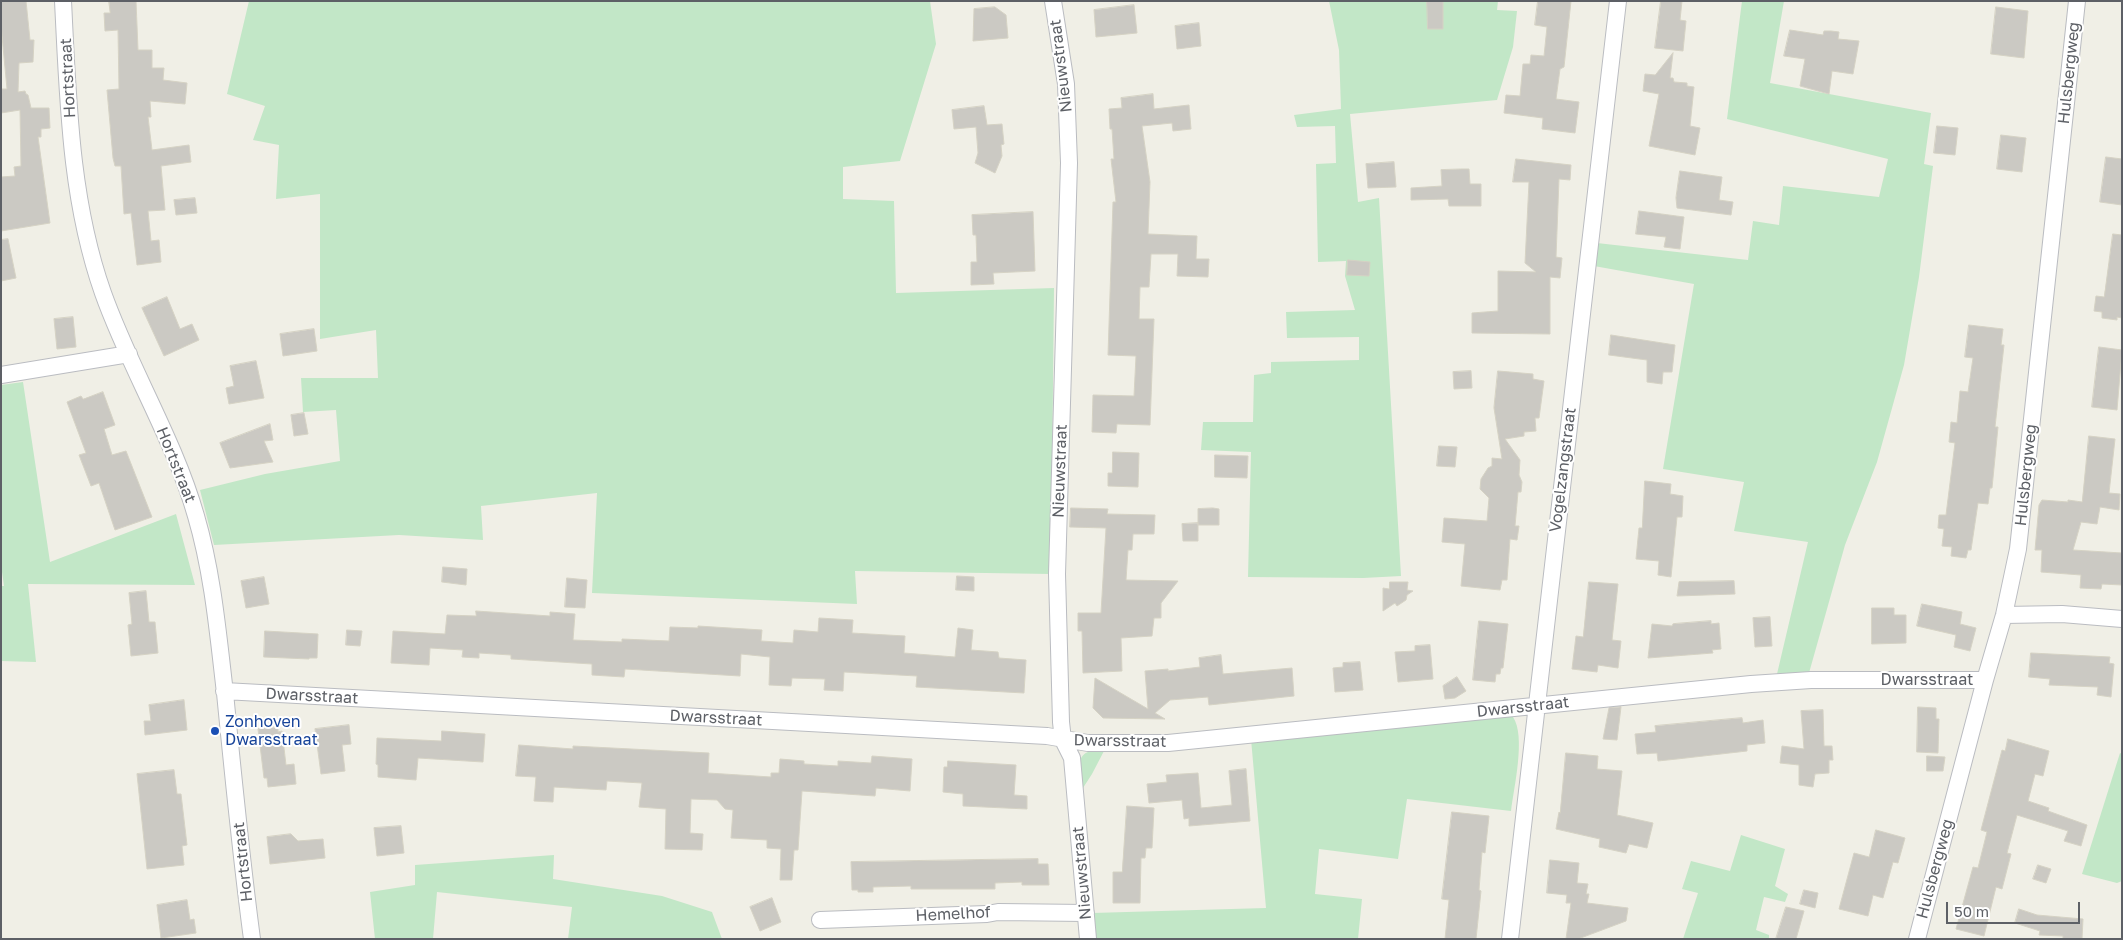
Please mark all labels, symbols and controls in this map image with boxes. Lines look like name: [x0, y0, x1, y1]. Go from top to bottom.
street label: Nieuwstraat: [1046, 18, 1076, 114]
street label: Hulsbergweg: [2054, 21, 2084, 125]
street label: Hortstraat: [56, 38, 80, 118]
street label: Vogelzangstraat: [1546, 406, 1580, 534]
street label: Hulsbergweg: [2011, 423, 2041, 527]
street label: Hortstraat: [152, 424, 200, 506]
street label: Nieuwstraat: [1049, 424, 1071, 518]
street label: Dwarsstraat: [1881, 670, 1973, 690]
street label: Dwarsstraat: [265, 684, 359, 708]
street label: Dwarsstraat: [1476, 693, 1570, 721]
street label: Dwarsstraat: [669, 706, 763, 730]
place label: Zonhoven Dwarsstraat: [225, 712, 318, 750]
marker: Zonhoven Dwarsstraat: [209, 725, 221, 737]
street label: Dwarsstraat: [1073, 731, 1167, 751]
street label: Hulsbergweg: [1912, 817, 1958, 921]
street label: Hortstraat: [229, 821, 257, 903]
street label: Nieuwstraat: [1068, 826, 1096, 920]
scale bar: [1948, 892, 2082, 924]
street label: Hemelhof: [915, 902, 991, 926]
text: 50 m: [1954, 902, 1989, 920]

